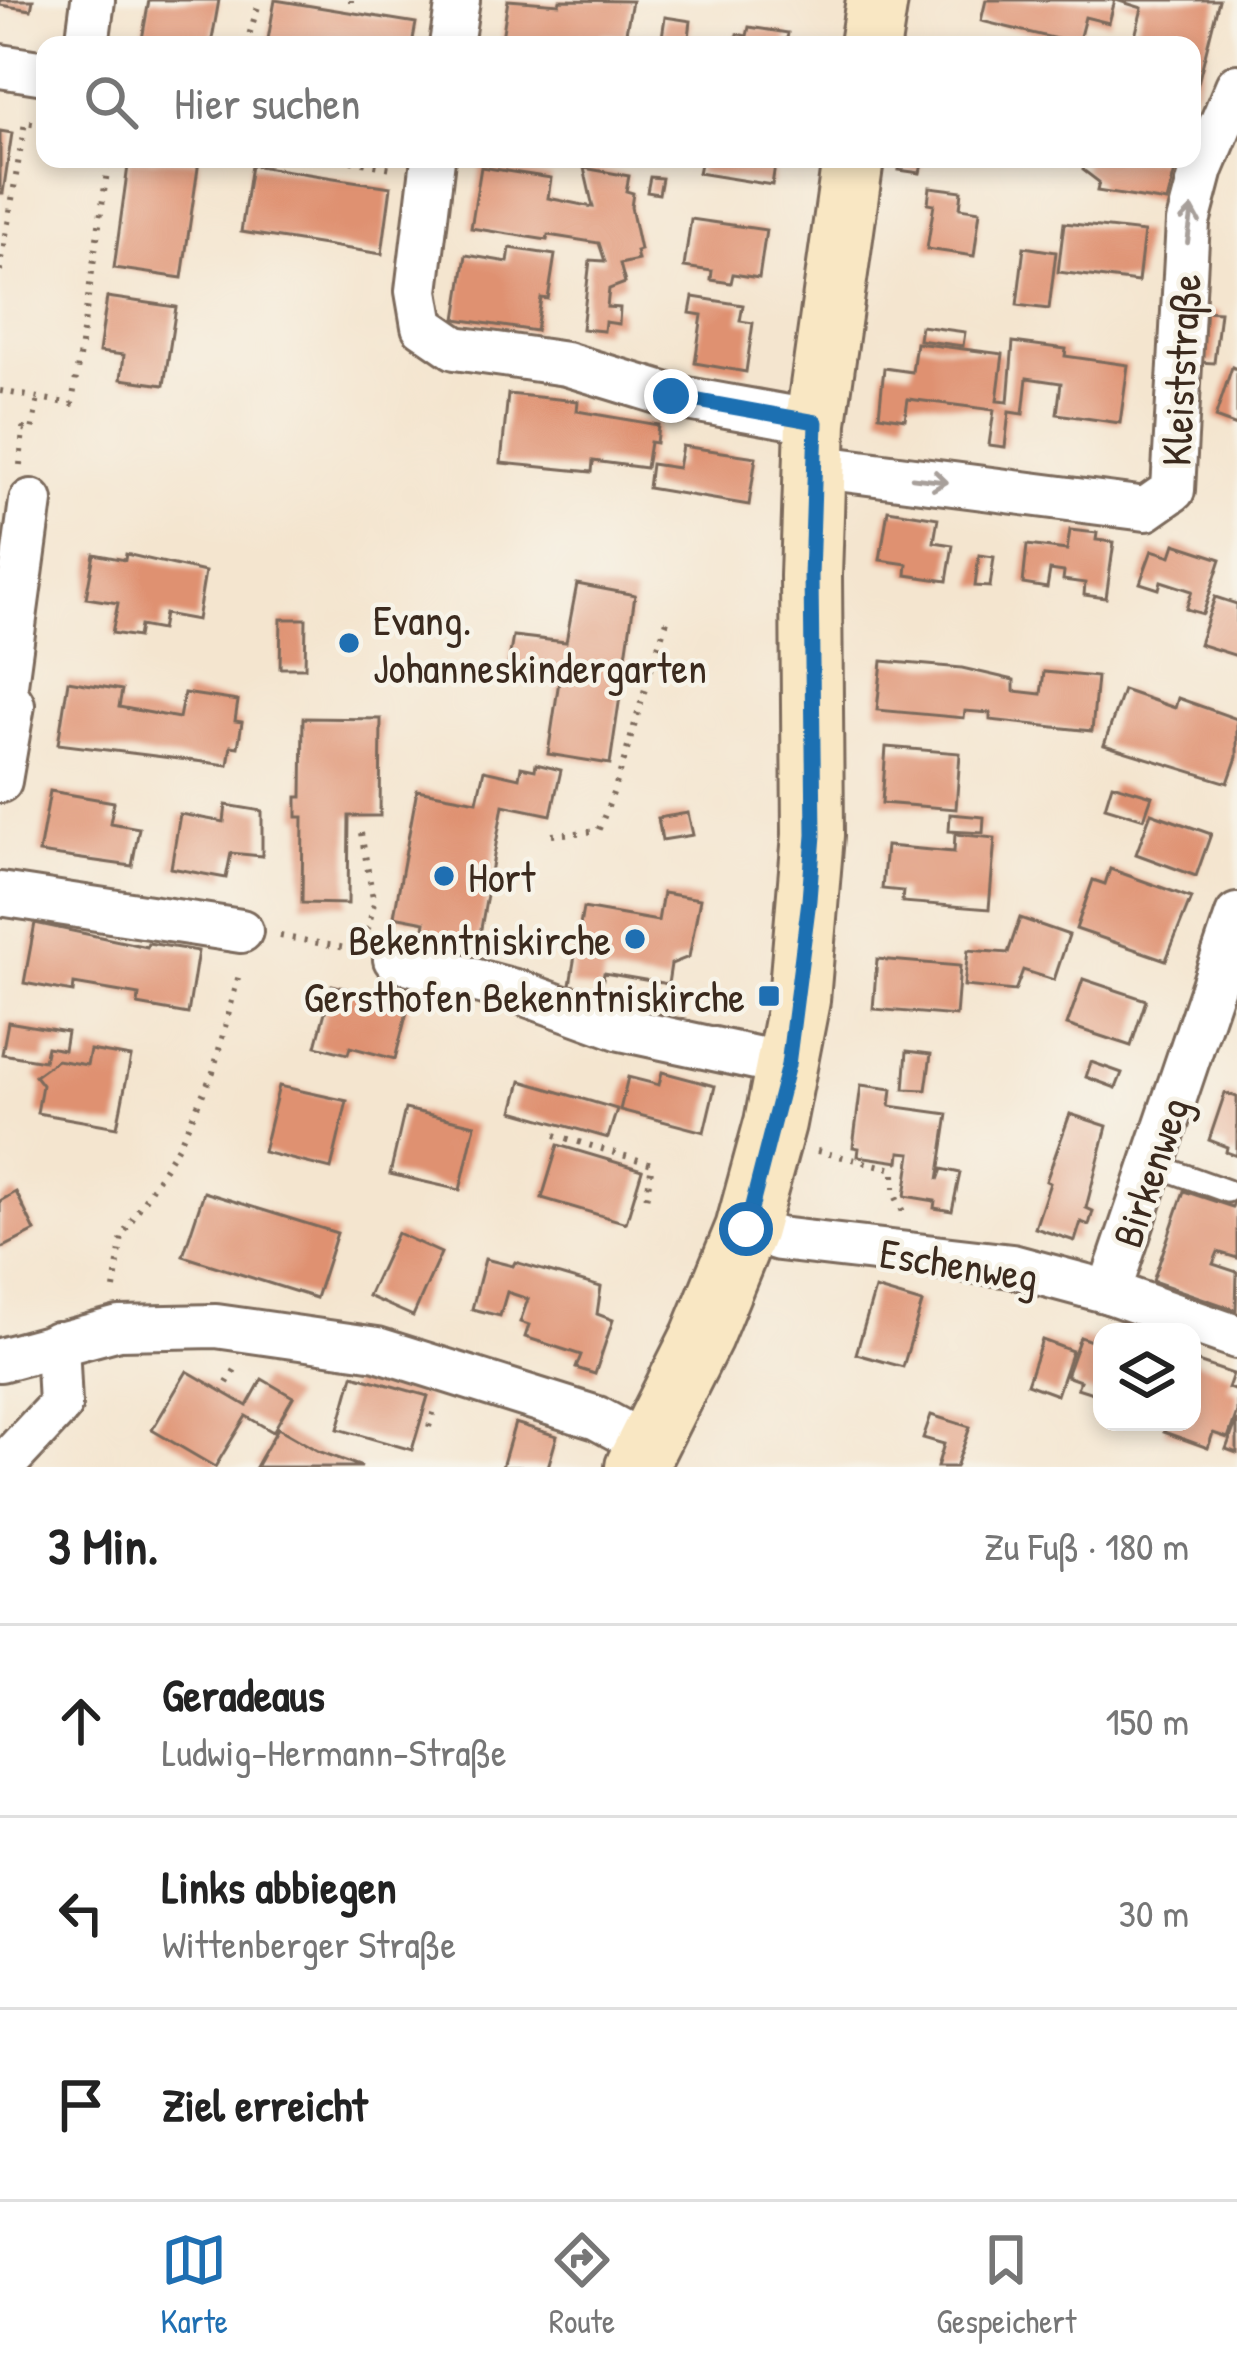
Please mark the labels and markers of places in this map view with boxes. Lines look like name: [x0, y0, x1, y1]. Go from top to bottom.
place label: Evang. Johanneskindergarten: [373, 591, 707, 696]
marker: Evang. Johanneskindergarten: [336, 630, 362, 656]
place label: Hort: [468, 848, 536, 905]
marker: Hort: [431, 863, 457, 889]
place label: Bekenntniskirche: [348, 911, 611, 968]
marker: Bekenntniskirche: [622, 926, 648, 952]
place label: Gersthofen Bekenntniskirche: [304, 968, 745, 1025]
marker: Gersthofen Bekenntniskirche: [756, 983, 782, 1009]

